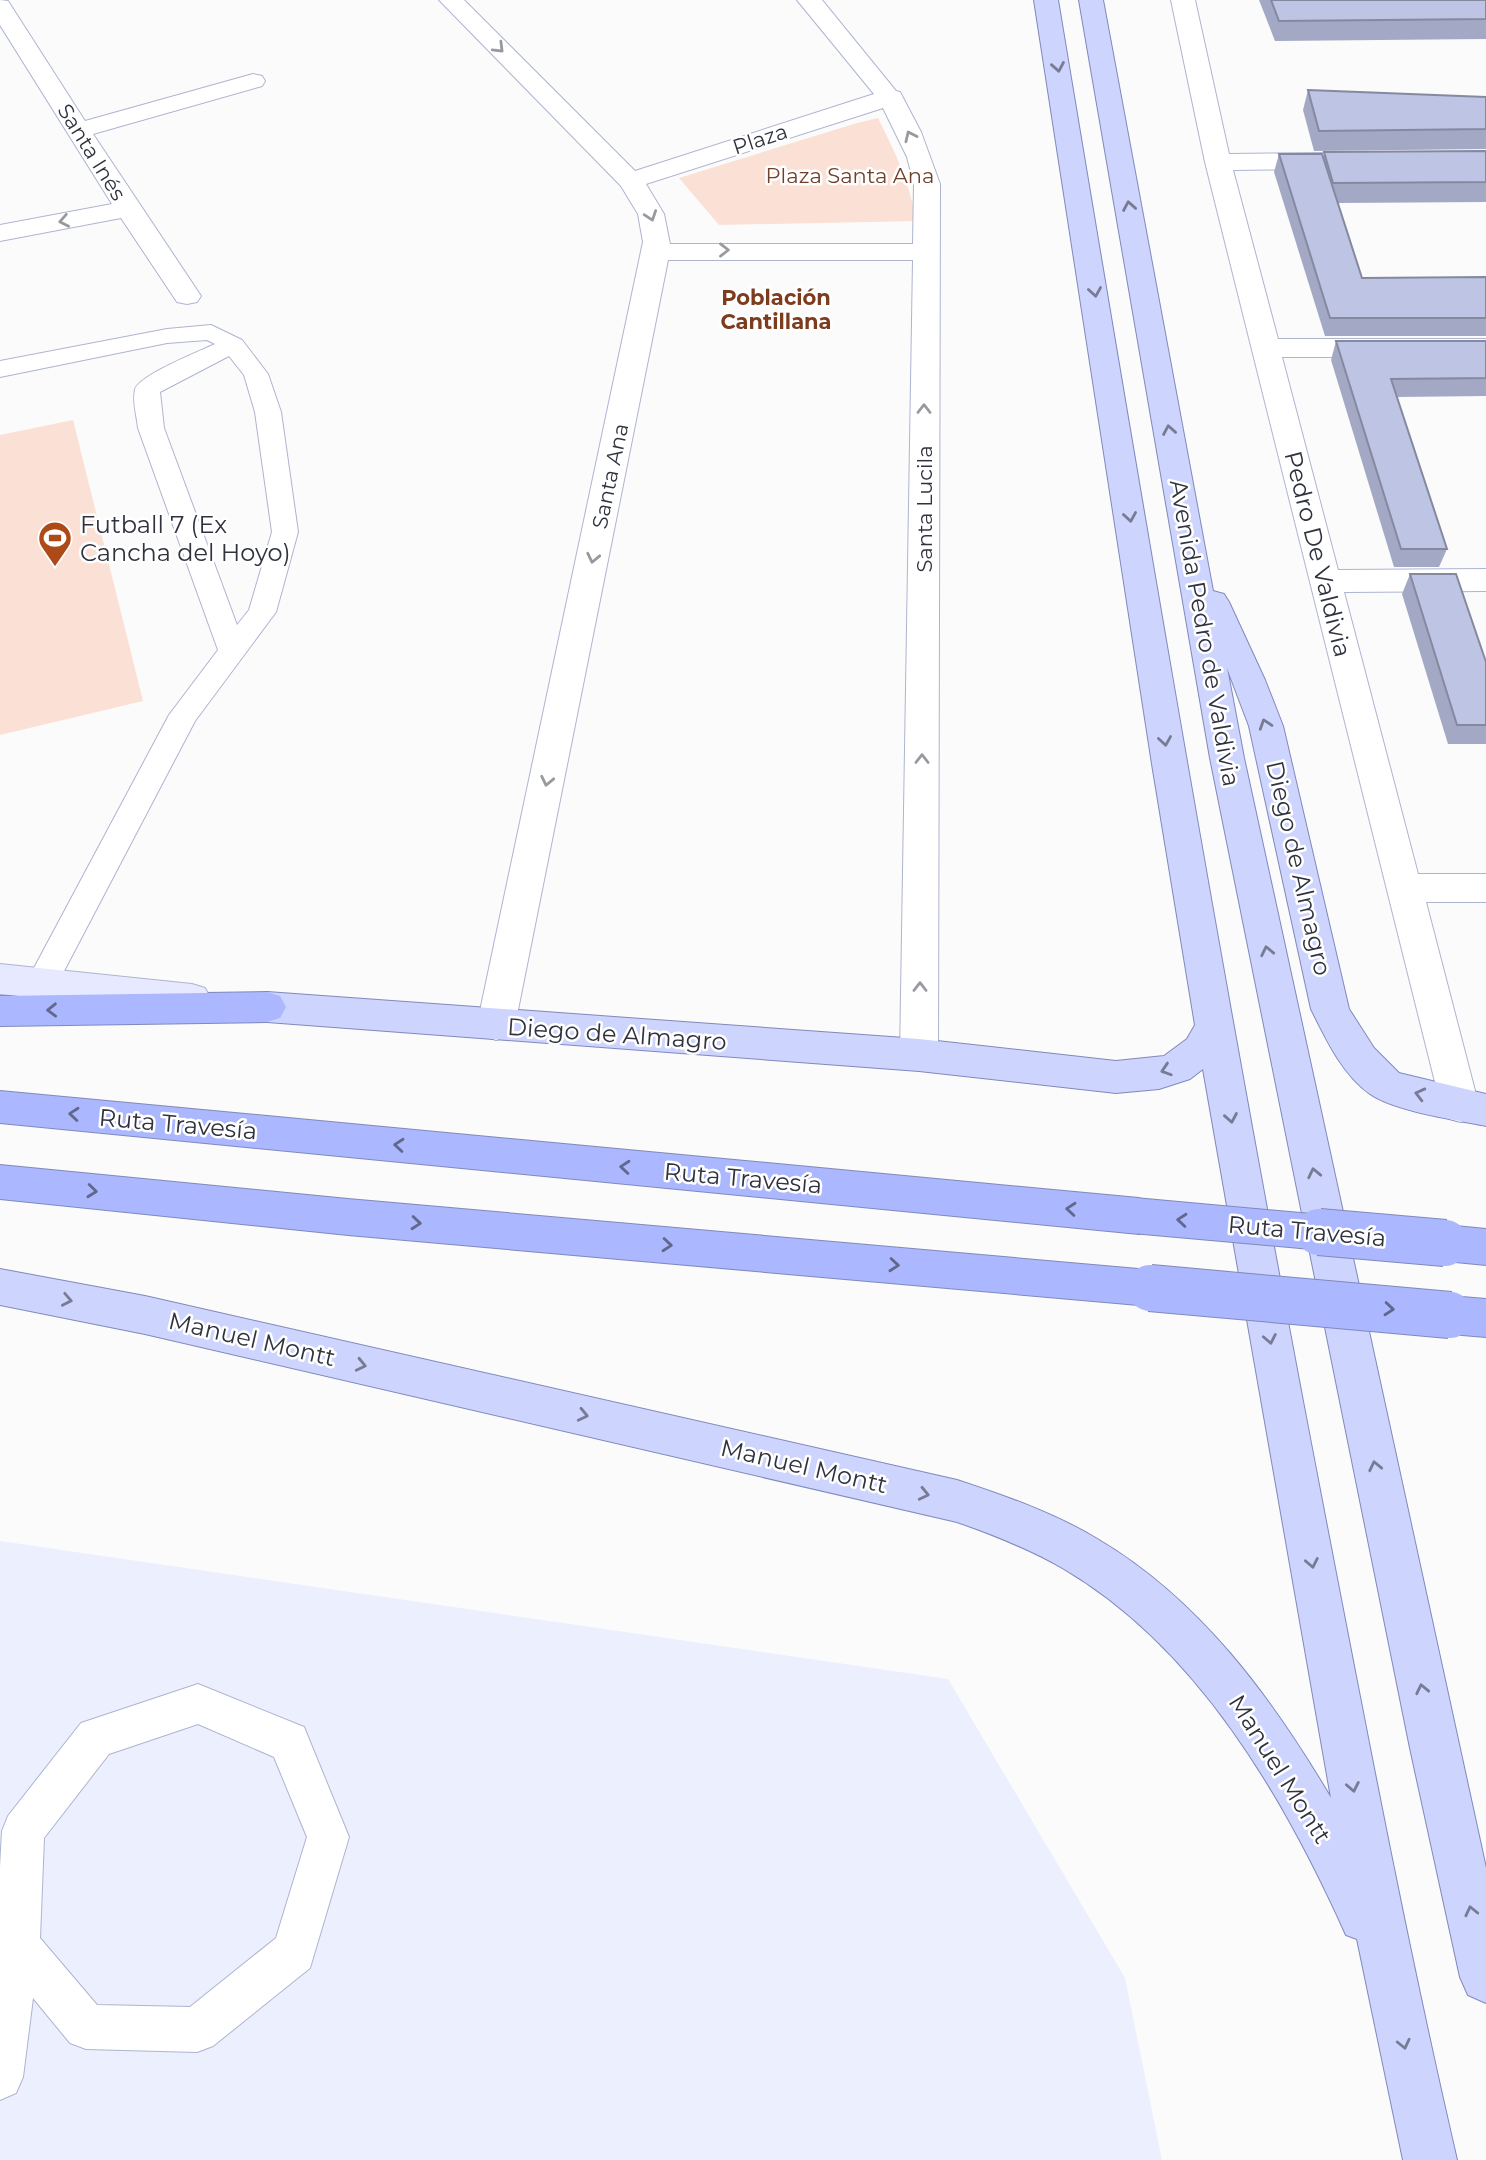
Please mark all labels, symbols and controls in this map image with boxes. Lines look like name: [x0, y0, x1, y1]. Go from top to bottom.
one-way arrow: [491, 40, 504, 53]
one-way arrow: [1050, 61, 1065, 73]
street label: Santa Inés: [53, 99, 131, 205]
street label: Plaza: [729, 118, 791, 160]
one-way arrow: [904, 131, 918, 143]
park label: Plaza Santa Ana: [766, 163, 934, 188]
one-way arrow: [1122, 200, 1137, 212]
one-way arrow: [643, 209, 658, 221]
one-way arrow: [58, 213, 70, 228]
one-way arrow: [719, 242, 730, 258]
district label: Población Cantillana: [720, 285, 832, 334]
one-way arrow: [1087, 286, 1102, 298]
one-way arrow: [916, 404, 932, 414]
street label: Santa Ana: [587, 421, 633, 531]
one-way arrow: [1162, 424, 1177, 436]
street label: Santa Lucila: [912, 445, 937, 573]
street label: Pedro De Valdivia: [1278, 448, 1358, 660]
street label: Avenida Pedro de Valdivia: [1164, 477, 1246, 789]
place label: Futball 7 (Ex Cancha del Hoyo): [80, 510, 291, 567]
one-way arrow: [1122, 511, 1137, 522]
sports icon: Futball 7 (Ex Cancha del Hoyo): [36, 519, 74, 568]
one-way arrow: [586, 552, 601, 564]
one-way arrow: [1259, 718, 1273, 730]
one-way arrow: [1158, 735, 1173, 747]
one-way arrow: [914, 754, 929, 765]
street label: Diego de Almagro: [1260, 758, 1338, 978]
one-way arrow: [540, 775, 555, 787]
one-way arrow: [1261, 945, 1276, 957]
one-way arrow: [912, 981, 928, 992]
one-way arrow: [46, 1002, 57, 1018]
street label: Diego de Almagro: [506, 1012, 728, 1056]
one-way arrow: [1160, 1062, 1172, 1076]
one-way arrow: [1414, 1088, 1426, 1102]
street label: Ruta Travesía: [98, 1103, 258, 1145]
one-way arrow: [69, 1107, 80, 1122]
one-way arrow: [1222, 1112, 1237, 1124]
one-way arrow: [393, 1138, 404, 1153]
street label: Ruta Travesía: [663, 1157, 823, 1199]
one-way arrow: [619, 1159, 631, 1174]
one-way arrow: [1308, 1167, 1323, 1179]
one-way arrow: [86, 1184, 98, 1199]
one-way arrow: [1065, 1202, 1076, 1217]
street label: Ruta Travesía: [1227, 1210, 1387, 1252]
one-way arrow: [1176, 1212, 1188, 1227]
one-way arrow: [411, 1215, 422, 1230]
one-way arrow: [662, 1237, 673, 1252]
one-way arrow: [889, 1257, 900, 1272]
one-way arrow: [61, 1292, 73, 1307]
one-way arrow: [1384, 1301, 1395, 1316]
street label: Manuel Montt: [166, 1306, 338, 1372]
one-way arrow: [1262, 1333, 1277, 1345]
one-way arrow: [355, 1356, 367, 1371]
one-way arrow: [577, 1407, 589, 1422]
street label: Manuel Montt: [718, 1433, 890, 1499]
one-way arrow: [1369, 1460, 1384, 1472]
one-way arrow: [918, 1485, 930, 1500]
one-way arrow: [1304, 1557, 1319, 1569]
one-way arrow: [1415, 1683, 1430, 1695]
street label: Manuel Montt: [1223, 1689, 1337, 1849]
one-way arrow: [1345, 1781, 1360, 1793]
one-way arrow: [1465, 1905, 1479, 1917]
one-way arrow: [1396, 2038, 1410, 2050]

